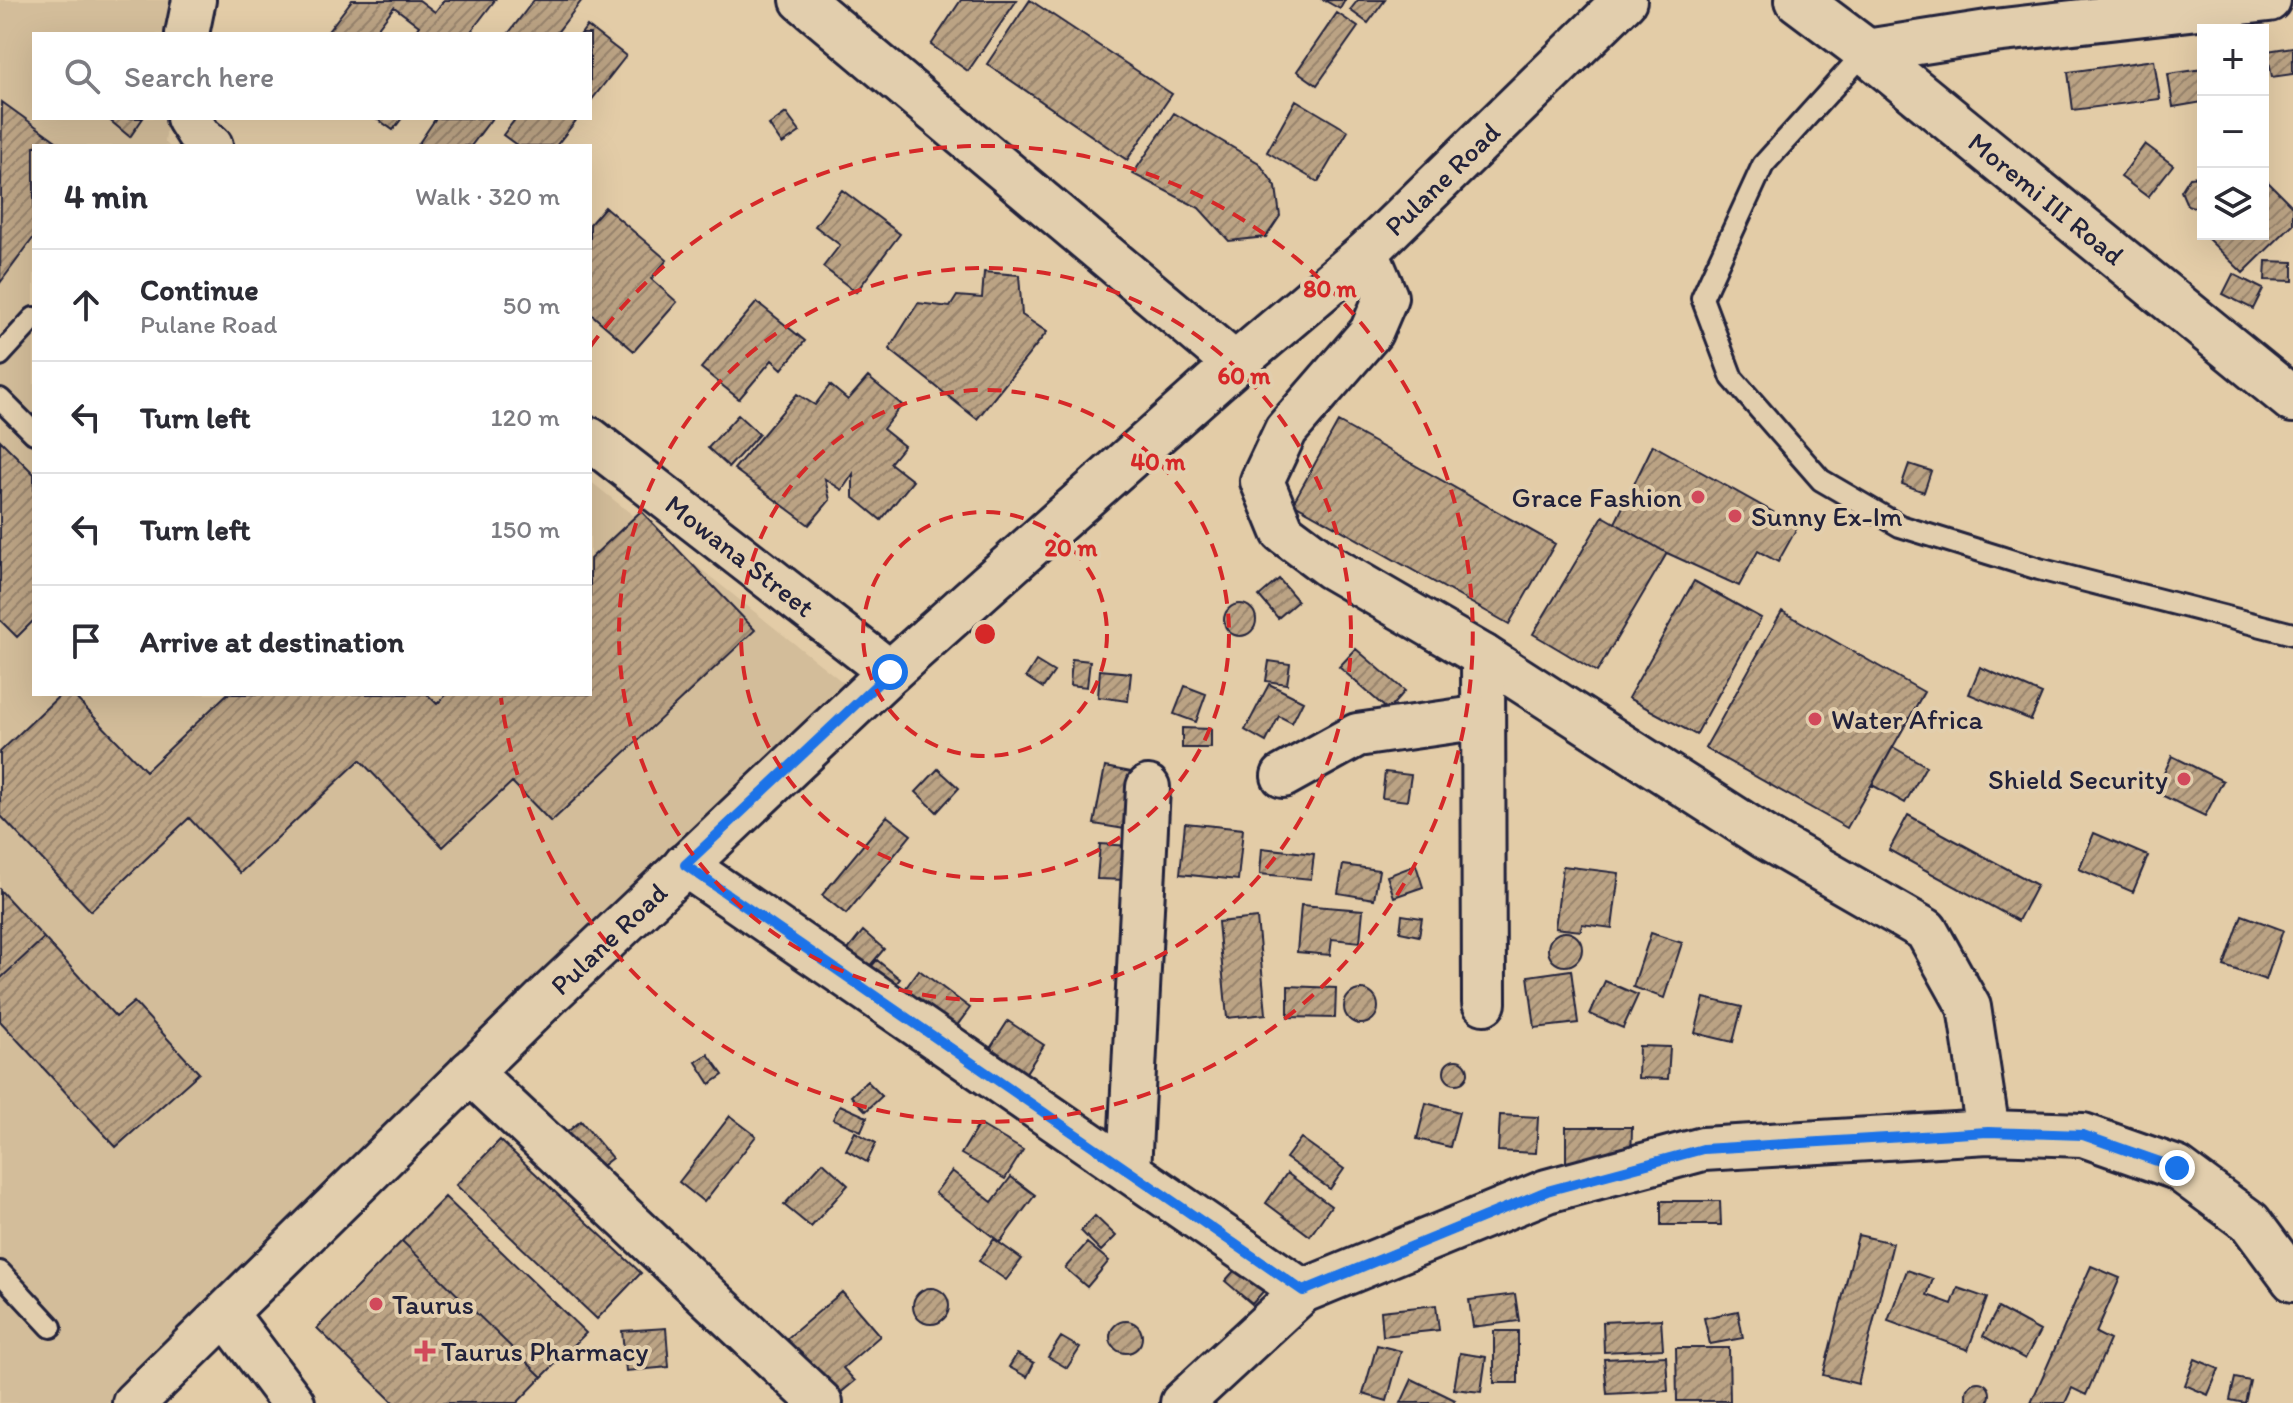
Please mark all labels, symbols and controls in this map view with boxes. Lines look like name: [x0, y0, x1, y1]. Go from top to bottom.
map controls: [2197, 24, 2269, 240]
button: +: [2197, 24, 2269, 96]
search box: [32, 32, 592, 120]
icon: search: [60, 54, 104, 98]
text: Search here: [124, 58, 274, 95]
button: −: [2197, 96, 2269, 168]
street label: Pulane Road: [1377, 115, 1507, 243]
street label: Moremi III Road: [1961, 125, 2132, 273]
button: layers: [2197, 168, 2269, 240]
text: 4 min: [64, 176, 148, 217]
text: Walk · 320 m: [415, 180, 560, 212]
text: Continue: [140, 271, 259, 308]
text: 80 m: [1303, 274, 1358, 303]
icon: ahead: [64, 283, 108, 327]
text: 50 m: [503, 289, 560, 321]
text: Pulane Road: [140, 308, 277, 340]
text: 60 m: [1217, 361, 1271, 390]
icon: left: [64, 395, 108, 439]
text: Turn left: [140, 399, 251, 436]
text: 120 m: [491, 401, 560, 433]
text: 40 m: [1131, 447, 1186, 476]
place label: Grace Fashion: [1512, 480, 1682, 514]
street label: Mowana Street: [659, 487, 821, 624]
marker: Grace Fashion: [1689, 488, 1707, 506]
place label: Sunny Ex-Im: [1751, 499, 1903, 533]
icon: left: [64, 507, 108, 551]
marker: Sunny Ex-Im: [1726, 507, 1744, 525]
text: Turn left: [140, 511, 251, 548]
text: 150 m: [491, 513, 560, 545]
text: 20 m: [1045, 533, 1098, 562]
icon: arrive: [64, 619, 108, 663]
centre of rings: [971, 620, 999, 648]
text: Arrive at destination: [140, 623, 404, 660]
route start: [872, 654, 908, 690]
place label: Water Africa: [1831, 702, 1984, 736]
marker: Water Africa: [1806, 710, 1824, 728]
place label: Shield Security: [1988, 762, 2168, 796]
marker: Shield Security: [2175, 770, 2193, 788]
street label: Pulane Road: [543, 875, 674, 1002]
route end: [2159, 1150, 2195, 1186]
place label: Taurus: [392, 1287, 474, 1321]
marker: Taurus: [367, 1295, 385, 1313]
place label: Taurus Pharmacy: [441, 1334, 648, 1368]
marker: Taurus Pharmacy: [416, 1342, 434, 1360]

